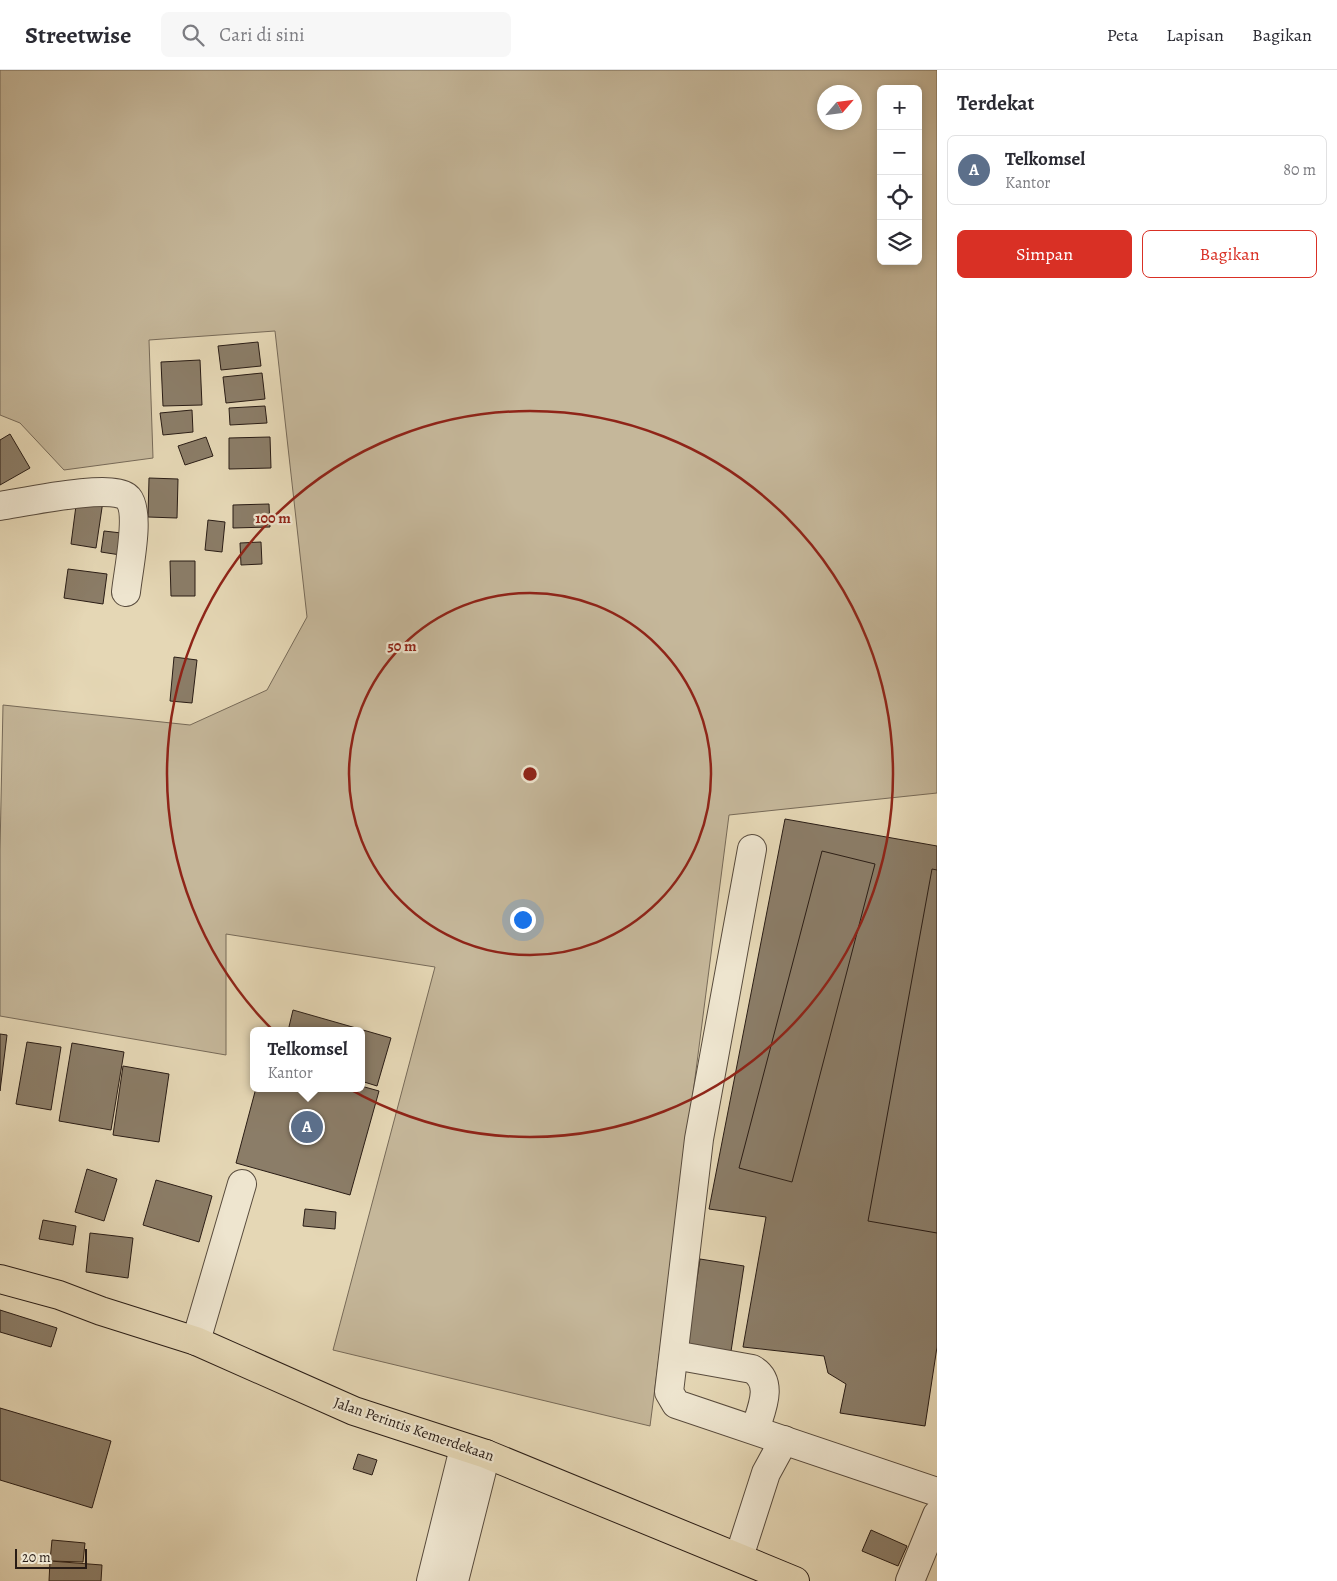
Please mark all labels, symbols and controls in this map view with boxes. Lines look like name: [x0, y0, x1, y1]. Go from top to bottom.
search box: [161, 12, 511, 57]
text: Streetwise: [25, 19, 131, 51]
icon: search: [179, 21, 207, 49]
text: Cari di sini: [219, 22, 304, 48]
text: Peta: [1107, 23, 1138, 47]
text: Lapisan: [1166, 23, 1224, 47]
text: Bagikan: [1252, 23, 1312, 47]
north arrow: [817, 85, 862, 130]
map controls: [877, 85, 922, 265]
button: +: [877, 85, 922, 130]
text: Terdekat: [957, 89, 1035, 117]
button: −: [877, 130, 922, 175]
text: Telkomsel: [1005, 146, 1085, 172]
text: A: [969, 159, 979, 181]
text: 80 m: [1283, 159, 1316, 181]
text: Kantor: [1005, 172, 1051, 194]
button: locate: [877, 175, 922, 220]
button: layers: [877, 220, 922, 265]
button: Simpan: [957, 230, 1132, 278]
button: Bagikan: [1142, 230, 1317, 278]
text: 100 m: [255, 508, 291, 528]
text: 50 m: [387, 636, 417, 656]
centre of rings: [521, 765, 539, 783]
your location: [510, 907, 536, 933]
popup: [250, 1027, 365, 1092]
text: Telkomsel: [267, 1036, 348, 1062]
text: Kantor: [267, 1062, 313, 1084]
pin: A: [291, 1108, 323, 1146]
street label: Jalan Perintis Kemerdekaan: [331, 1392, 497, 1466]
scale bar: [15, 1546, 88, 1569]
text: 20 m: [22, 1548, 51, 1567]

